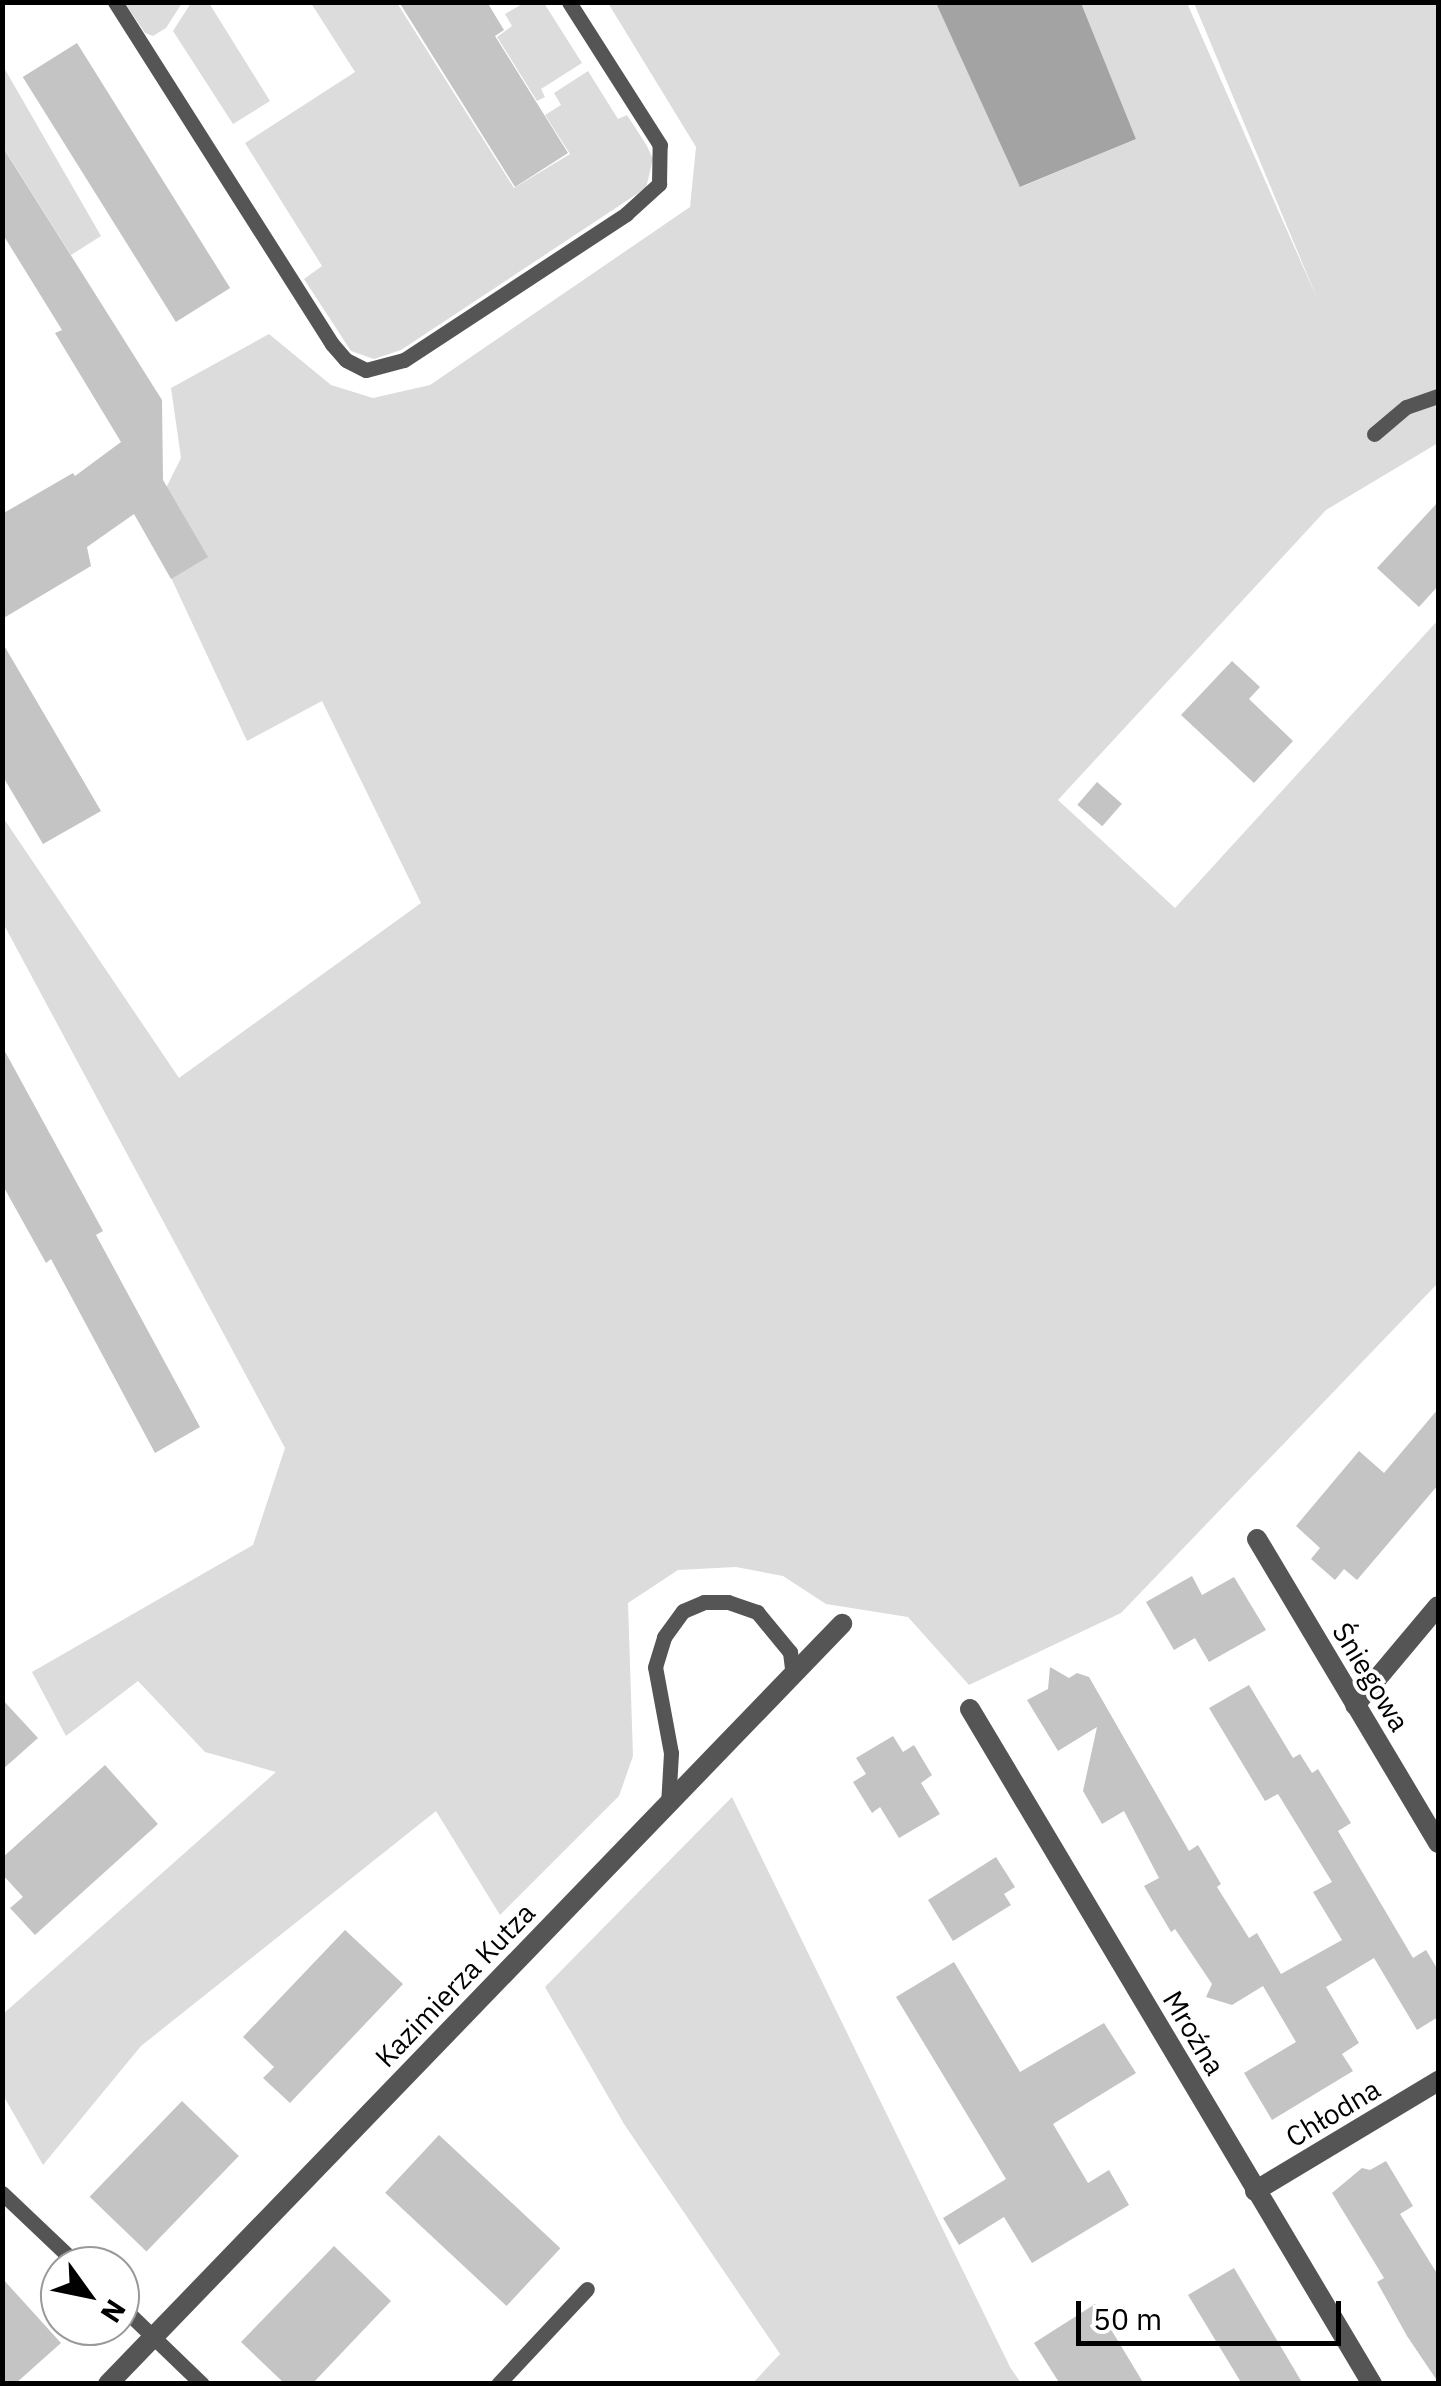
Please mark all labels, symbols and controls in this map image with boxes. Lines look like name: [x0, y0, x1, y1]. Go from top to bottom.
street label: Śniegowa: [1325, 1617, 1417, 1737]
street label: Kazimierza Kutza: [368, 1896, 542, 2074]
street label: Mroźna: [1156, 1985, 1232, 2081]
street label: Chłodna: [1280, 2072, 1386, 2154]
north arrow: [40, 2246, 140, 2346]
scale bar: [1081, 2281, 1346, 2343]
text: N: [93, 2293, 135, 2330]
text: 50 m: [1093, 2299, 1162, 2338]

